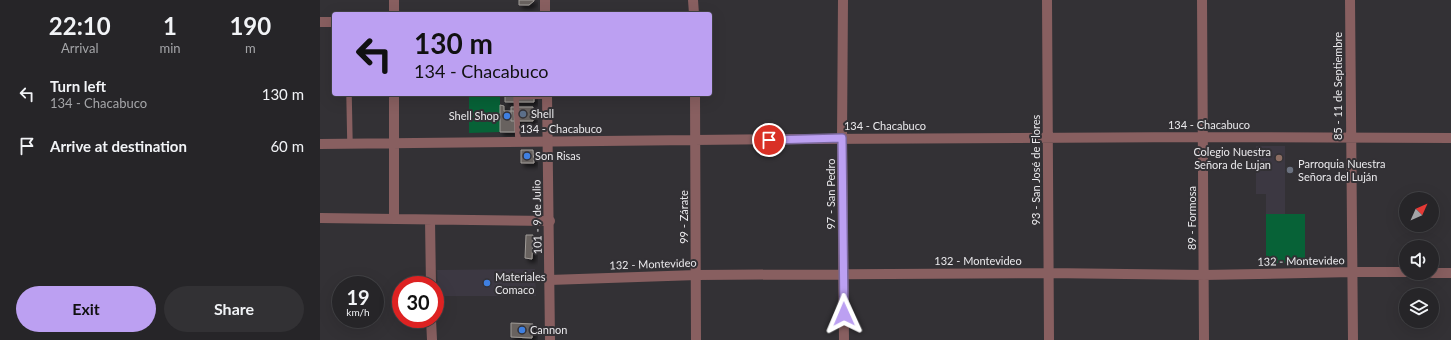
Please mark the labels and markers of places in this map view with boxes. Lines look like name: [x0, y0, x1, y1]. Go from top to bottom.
place label: Shell: [531, 107, 554, 120]
place label: Shell Shop: [449, 109, 499, 122]
marker: Shell: [518, 109, 528, 119]
marker: Shell Shop: [502, 111, 512, 121]
pin: [752, 123, 786, 157]
place label: Colegio Nuestra Señora de Lujan: [1193, 145, 1271, 171]
place label: Son Risas: [535, 149, 581, 162]
marker: Son Risas: [522, 151, 532, 161]
marker: Colegio Nuestra Señora de Lujan: [1274, 153, 1284, 163]
place label: Parroquia Nuestra Señora del Luján: [1298, 157, 1385, 183]
marker: Parroquia Nuestra Señora del Luján: [1285, 165, 1295, 175]
place label: Materiales Comaco: [495, 270, 546, 296]
marker: Materiales Comaco: [482, 278, 492, 288]
place label: Cannon: [530, 323, 567, 336]
marker: Cannon: [517, 325, 527, 335]

